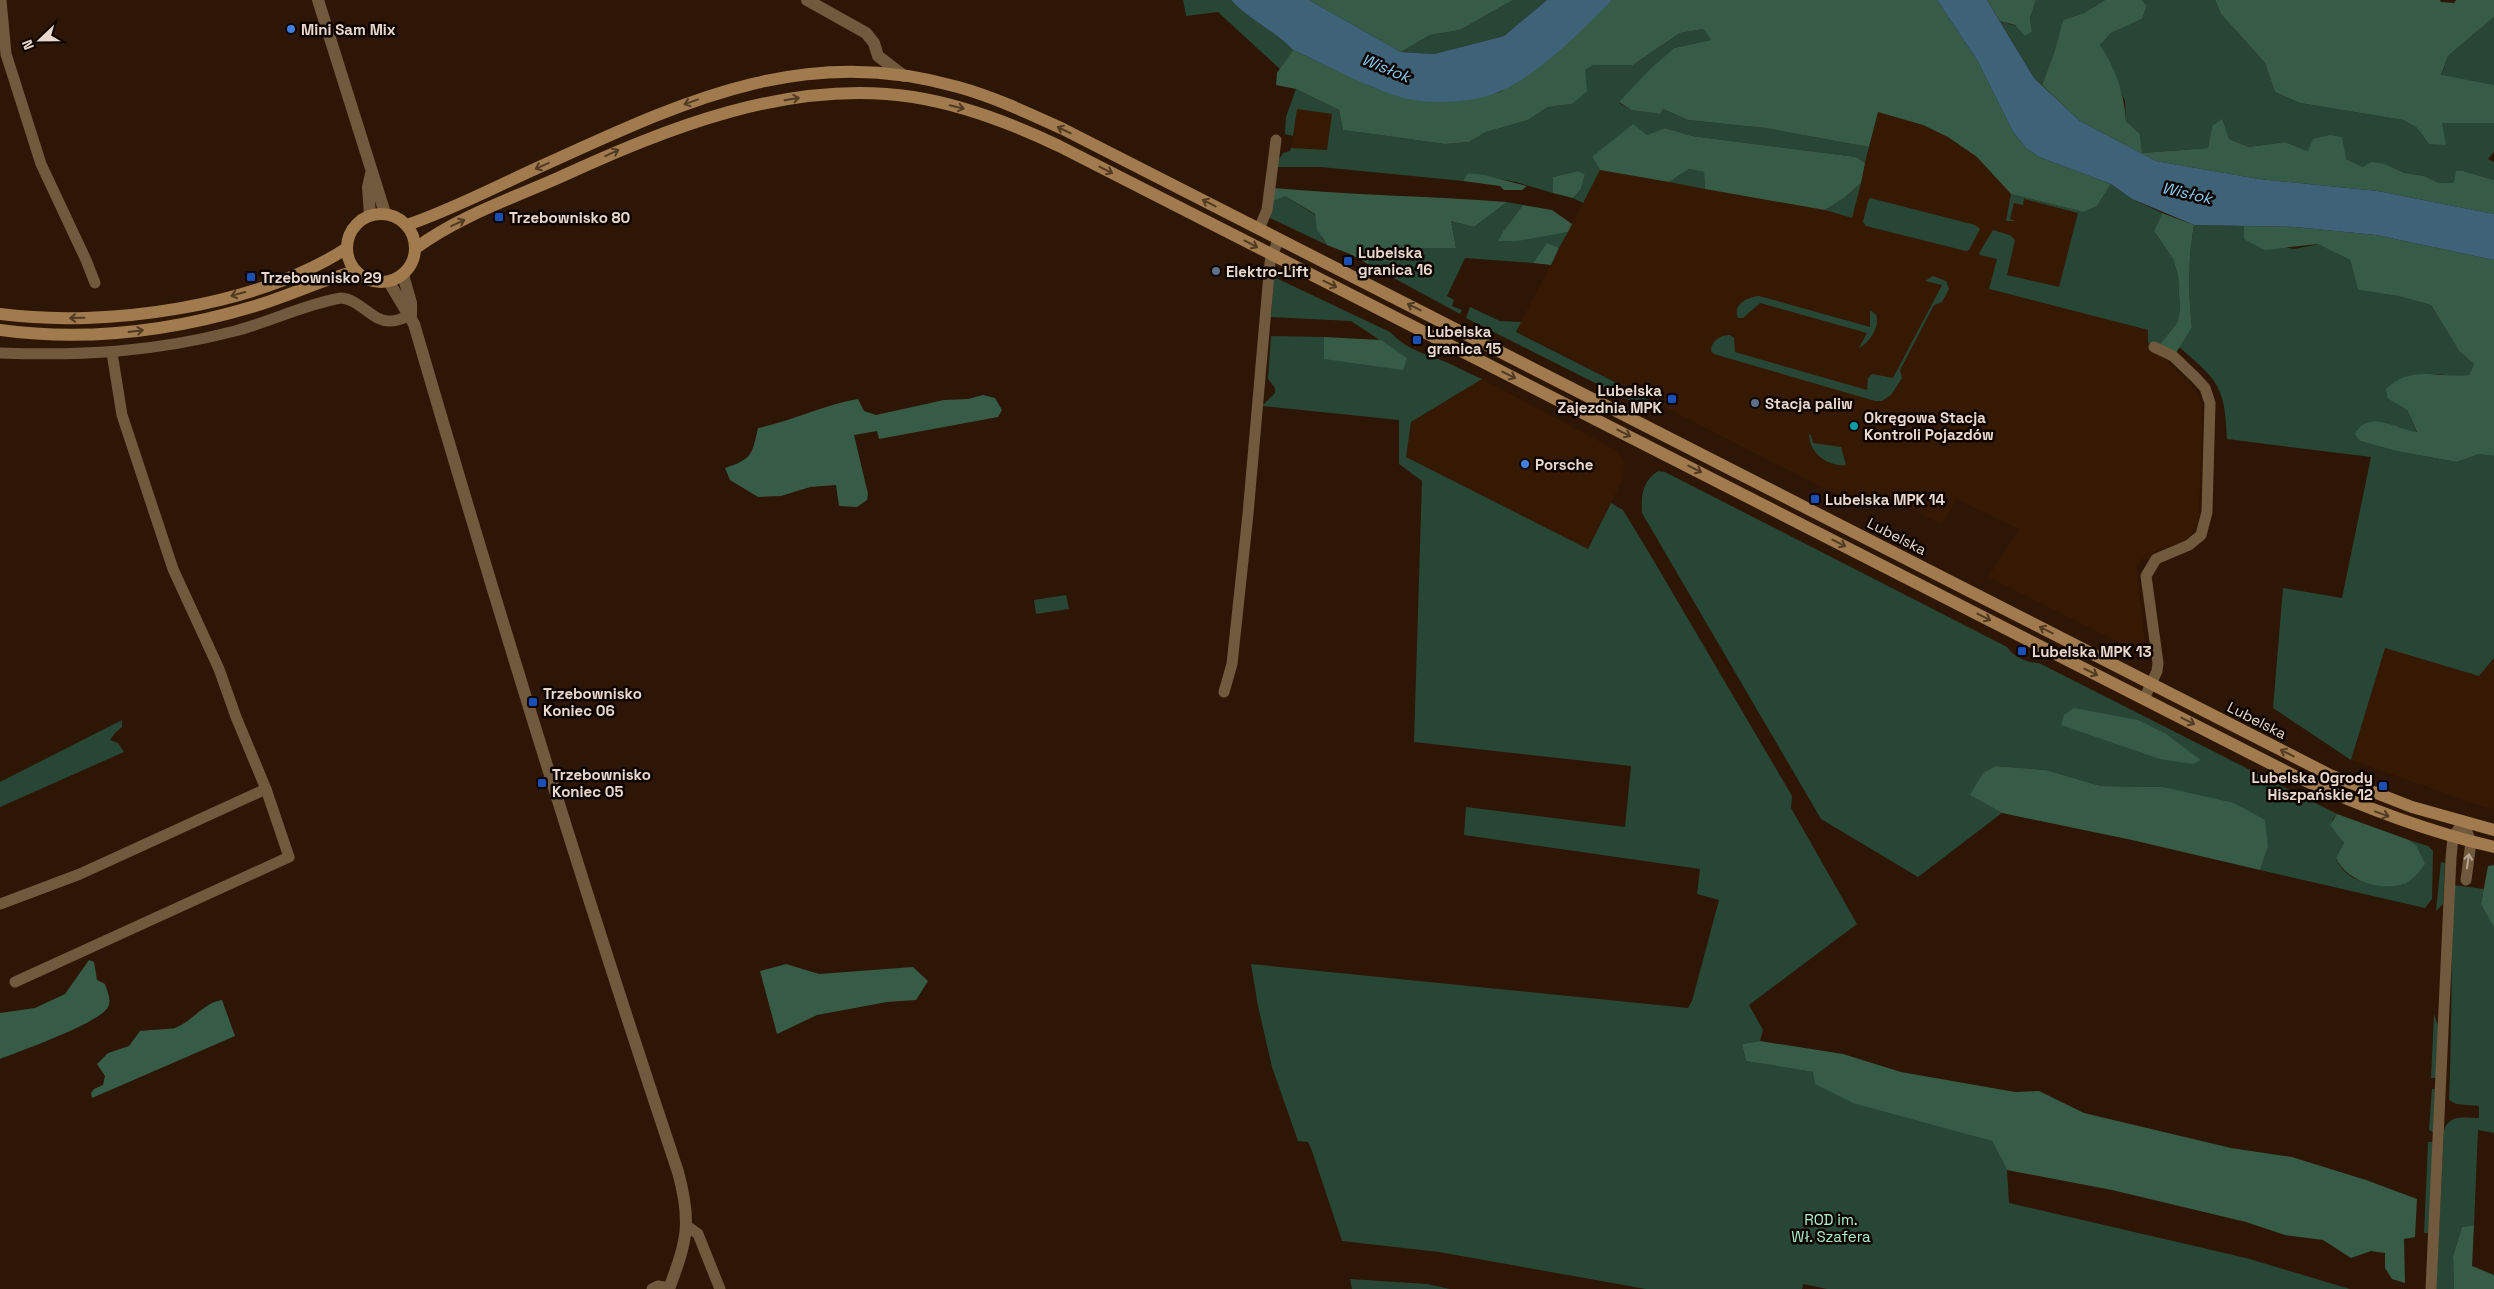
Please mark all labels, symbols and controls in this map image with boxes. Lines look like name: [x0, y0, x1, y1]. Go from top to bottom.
north arrow: [15, 15, 65, 65]
place label: Mini Sam Mix: [301, 20, 396, 39]
marker: Mini Sam Mix: [285, 23, 297, 35]
text: N: [18, 37, 38, 53]
water label: Wisłok: [1359, 49, 1416, 88]
one-way arrow: [783, 94, 799, 104]
one-way arrow: [684, 98, 700, 107]
one-way arrow: [949, 103, 965, 112]
one-way arrow: [1056, 125, 1071, 135]
one-way arrow: [604, 147, 619, 157]
one-way arrow: [535, 162, 550, 171]
one-way arrow: [1099, 165, 1114, 175]
water label: Wisłok: [2160, 177, 2216, 209]
one-way arrow: [1201, 198, 1216, 208]
place label: Trzebownisko 80: [509, 208, 630, 227]
marker: Trzebownisko 80: [493, 211, 505, 223]
one-way arrow: [450, 217, 465, 227]
one-way arrow: [1243, 240, 1258, 249]
place label: Lubelska granica 16: [1358, 243, 1433, 279]
marker: Lubelska granica 16: [1342, 255, 1354, 267]
place label: Elektro-Lift: [1226, 262, 1309, 281]
marker: Elektro-Lift: [1210, 265, 1222, 277]
place label: Trzebownisko 29: [261, 268, 382, 287]
marker: Trzebownisko 29: [245, 271, 257, 283]
one-way arrow: [1322, 280, 1337, 289]
one-way arrow: [230, 290, 246, 299]
one-way arrow: [1407, 302, 1422, 311]
one-way arrow: [70, 313, 86, 323]
place label: Lubelska granica 15: [1427, 322, 1501, 358]
one-way arrow: [128, 326, 144, 336]
marker: Lubelska granica 15: [1411, 334, 1423, 346]
one-way arrow: [1501, 371, 1516, 380]
place label: Lubelska Zajezdnia MPK: [1558, 381, 1663, 417]
marker: Lubelska Zajezdnia MPK: [1666, 393, 1678, 405]
place label: Stacja paliw: [1765, 394, 1853, 413]
marker: Stacja paliw: [1749, 397, 1761, 409]
place label: Okręgowa Stacja Kontroli Pojazdów: [1864, 408, 1994, 444]
marker: Okręgowa Stacja Kontroli Pojazdów: [1848, 420, 1860, 432]
one-way arrow: [1616, 429, 1631, 438]
place label: Porsche: [1535, 455, 1594, 474]
marker: Porsche: [1519, 458, 1531, 470]
one-way arrow: [1687, 464, 1702, 474]
place label: Lubelska MPK 14: [1825, 490, 1946, 509]
marker: Lubelska MPK 14: [1809, 493, 1821, 505]
street label: Lubelska: [1864, 513, 1930, 559]
one-way arrow: [1832, 538, 1847, 548]
one-way arrow: [1976, 613, 1991, 622]
one-way arrow: [2039, 625, 2054, 634]
place label: Lubelska MPK 13: [2032, 642, 2152, 661]
marker: Lubelska MPK 13: [2016, 645, 2028, 657]
one-way arrow: [2084, 667, 2099, 677]
place label: Trzebownisko Koniec 06: [543, 684, 642, 720]
marker: Trzebownisko Koniec 06: [527, 696, 539, 708]
street label: Lubelska: [2224, 697, 2290, 743]
one-way arrow: [2180, 716, 2195, 726]
one-way arrow: [2280, 748, 2295, 757]
place label: Trzebownisko Koniec 05: [552, 765, 651, 801]
place label: Lubelska Ogrody Hiszpańskie 12: [2251, 768, 2373, 804]
marker: Trzebownisko Koniec 05: [536, 777, 548, 789]
marker: Lubelska Ogrody Hiszpańskie 12: [2377, 780, 2389, 792]
one-way arrow: [2373, 810, 2389, 819]
one-way arrow: [2463, 853, 2473, 869]
park label: ROD im. Wł. Szafera: [1791, 1210, 1871, 1246]

